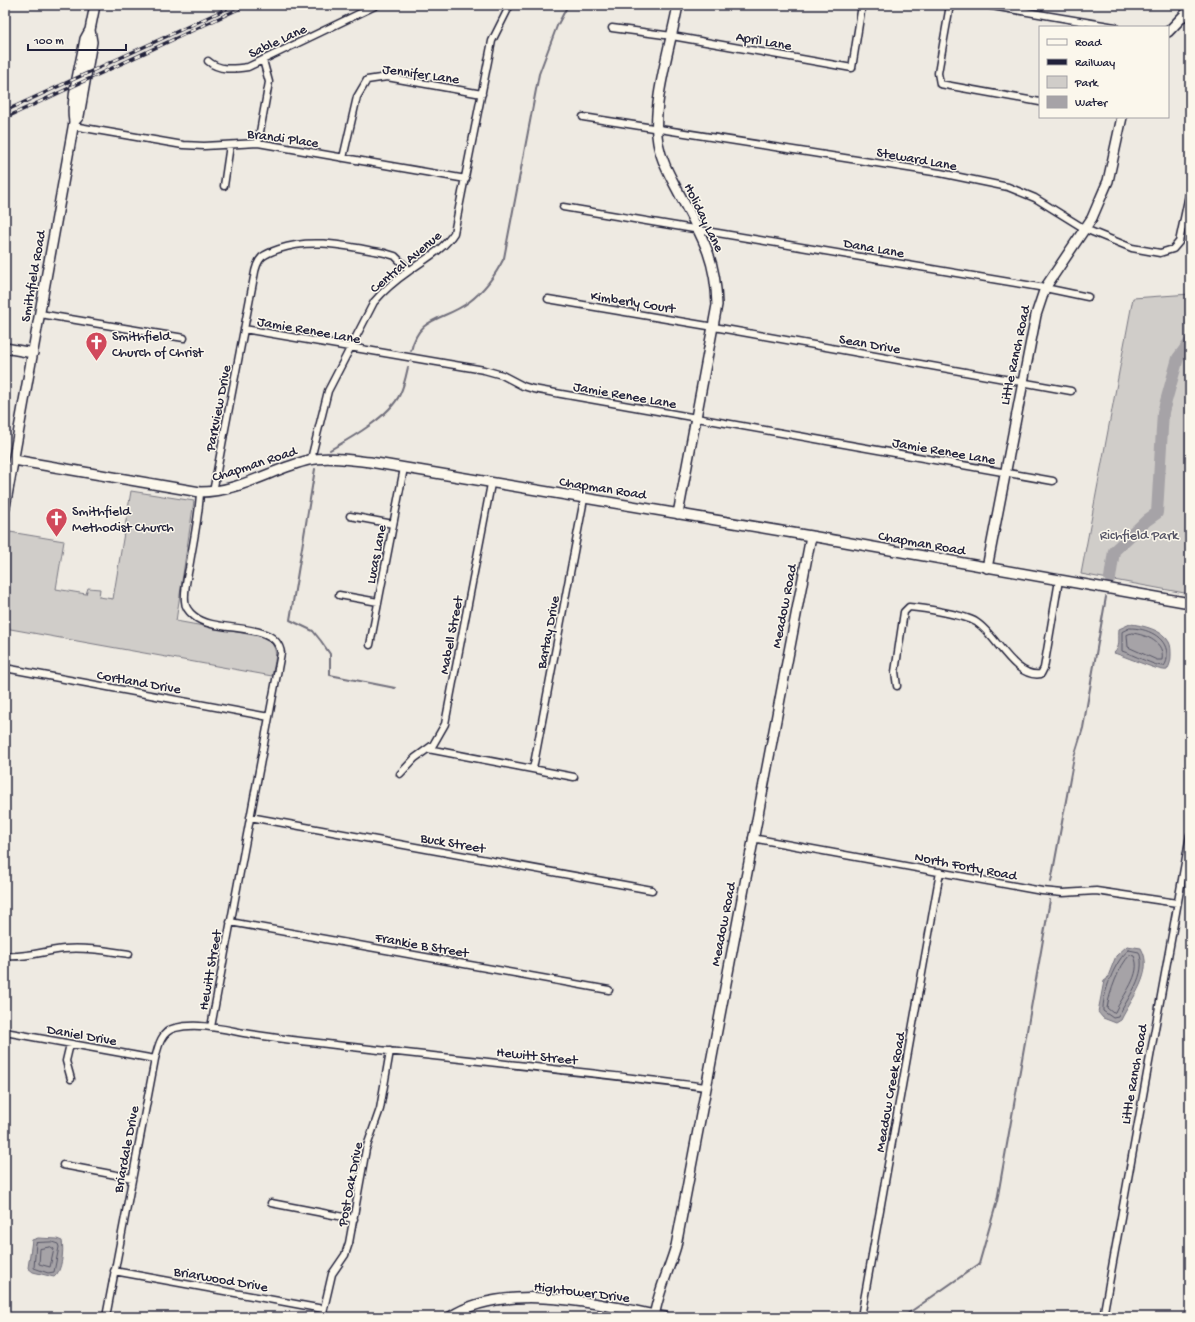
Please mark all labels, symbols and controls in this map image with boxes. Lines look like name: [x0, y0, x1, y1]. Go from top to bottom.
street label: Sable Lane: [246, 21, 310, 63]
scale bar: [28, 26, 126, 52]
legend: [1039, 26, 1169, 118]
street label: April Lane: [734, 29, 794, 56]
text: 100 m: [33, 35, 64, 49]
text: Road: [1075, 37, 1102, 51]
text: Railway: [1075, 57, 1115, 71]
street label: Jennifer Lane: [381, 62, 461, 89]
text: Park: [1074, 77, 1100, 91]
text: Water: [1075, 97, 1109, 111]
street label: Brandi Place: [245, 126, 320, 153]
street label: Steward Lane: [875, 145, 959, 176]
street label: Holiday Lane: [679, 181, 727, 256]
street label: Central Avenue: [367, 227, 447, 298]
street label: Smithfield Road: [18, 228, 51, 323]
street label: Dana Lane: [841, 236, 906, 263]
street label: Kimberly Court: [589, 288, 678, 319]
street label: Little Ranch Road: [998, 303, 1036, 407]
street label: Jamie Renee Lane: [256, 314, 362, 349]
place label: Smithfield Church of Christ: [112, 329, 204, 362]
church icon: Smithfield Church of Christ: [84, 330, 110, 363]
street label: Sean Drive: [838, 332, 902, 359]
street label: Parkview Drive: [203, 363, 236, 454]
street label: Jamie Renee Lane: [572, 379, 678, 414]
street label: Jamie Renee Lane: [891, 435, 997, 470]
street label: Chapman Road: [210, 443, 301, 487]
street label: Chapman Road: [558, 474, 649, 505]
place label: Smithfield Methodist Church: [72, 504, 174, 537]
church icon: Smithfield Methodist Church: [44, 505, 70, 538]
street label: Lucas Lane: [363, 523, 392, 585]
street label: Chapman Road: [877, 528, 968, 561]
park label: Richfield Park: [1100, 528, 1180, 545]
street label: Meadow Road: [769, 561, 802, 650]
street label: Mabell Street: [437, 594, 469, 676]
street label: Bartay Drive: [534, 594, 565, 671]
street label: Cortland Drive: [95, 668, 183, 699]
street label: Buck Street: [418, 830, 487, 859]
street label: North Forty Road: [913, 849, 1020, 886]
street label: Meadow Road: [708, 879, 741, 968]
street label: Hewitt Street: [196, 928, 227, 1012]
street label: Frankie B Street: [373, 930, 471, 963]
street label: Little Ranch Road: [1118, 1021, 1153, 1126]
street label: Daniel Drive: [44, 1022, 119, 1051]
street label: Meadow Creek Road: [873, 1029, 911, 1154]
street label: Hewitt Street: [495, 1045, 579, 1070]
street label: Briardale Drive: [111, 1104, 144, 1195]
street label: Post Oak Drive: [335, 1140, 368, 1229]
street label: Briarwood Drive: [171, 1264, 270, 1297]
street label: Hightower Drive: [533, 1279, 631, 1308]

